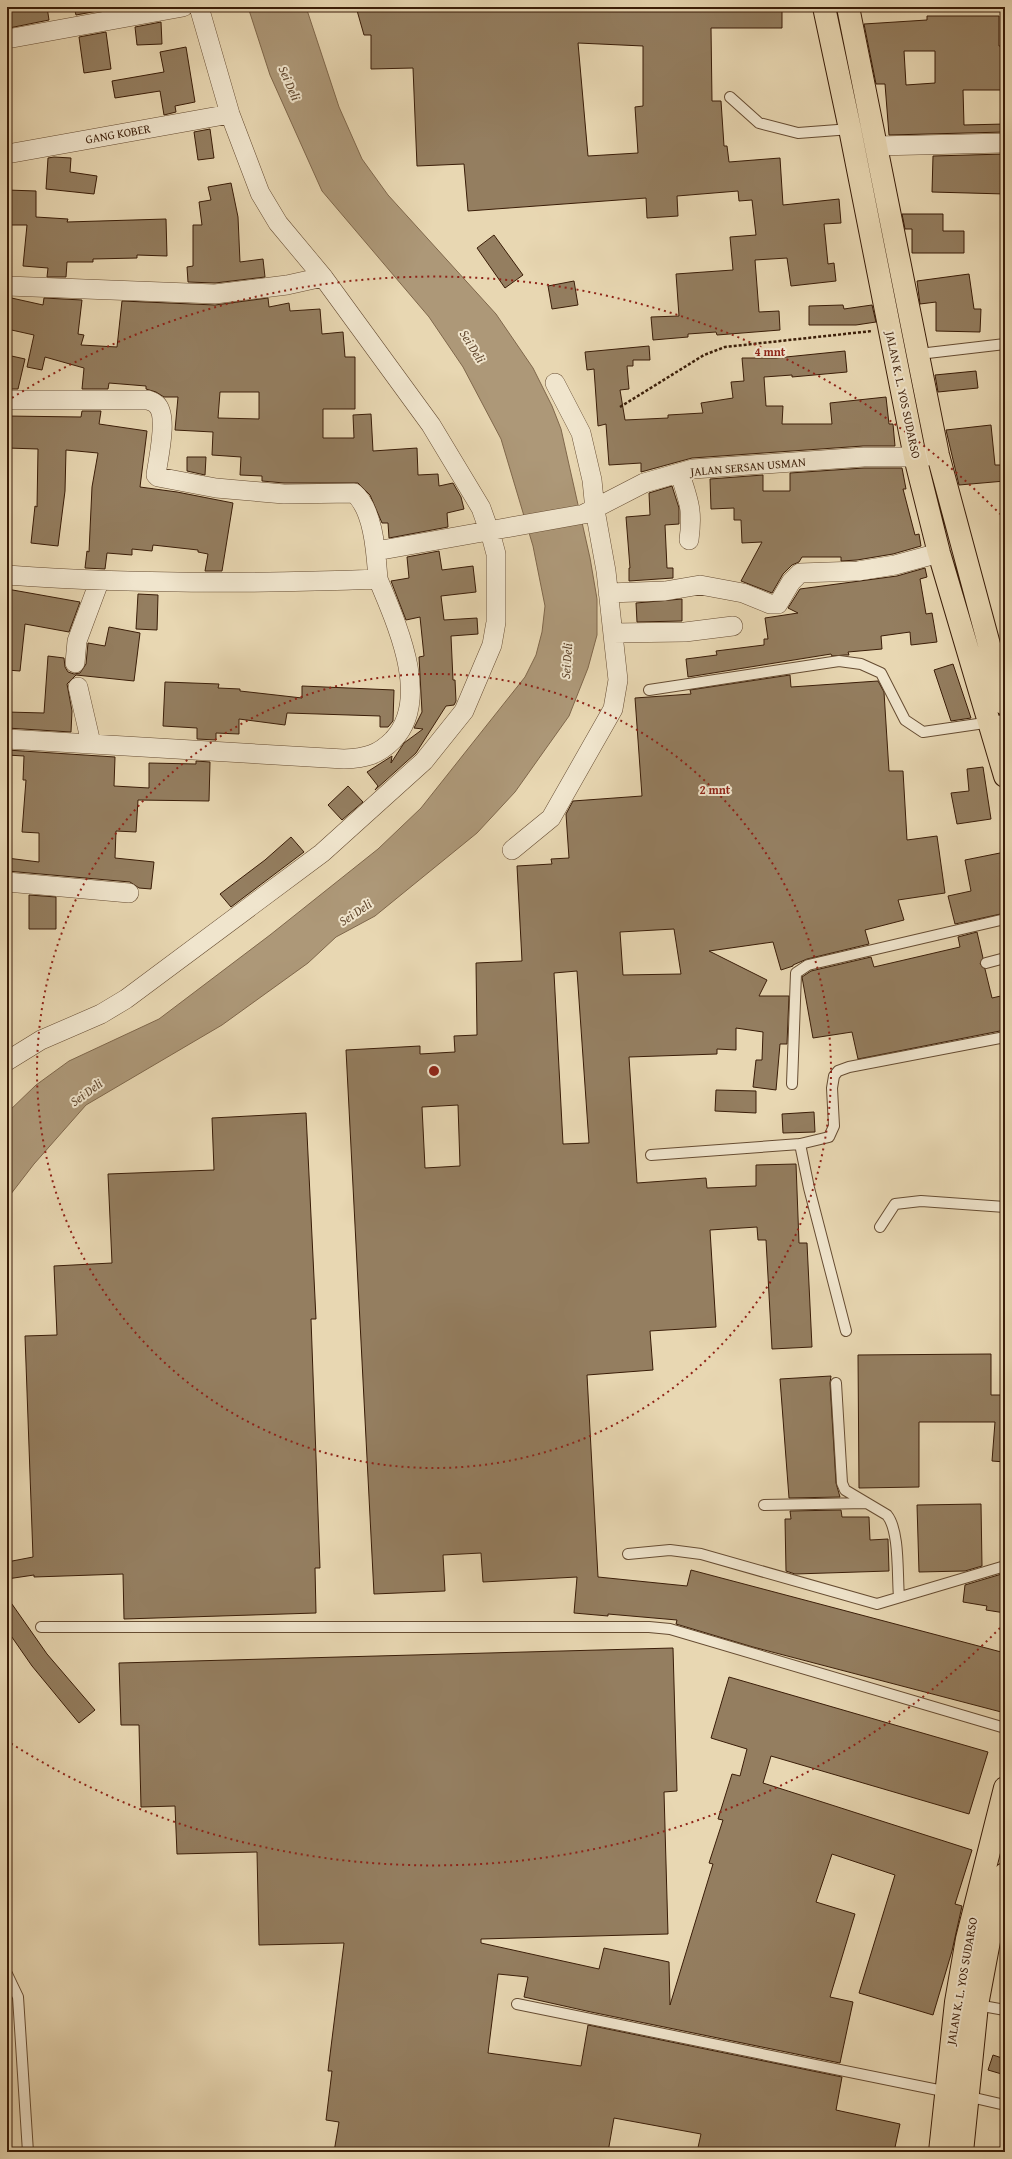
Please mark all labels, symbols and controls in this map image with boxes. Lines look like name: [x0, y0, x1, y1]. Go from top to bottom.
water label: Sei Deli: [274, 63, 306, 104]
street label: GANG KOBER: [84, 119, 152, 148]
water label: Sei Deli: [455, 326, 491, 367]
street label: JALAN K. L. YOS SUDARSO: [881, 328, 925, 460]
text: 4 mnt: [755, 343, 786, 360]
street label: JALAN SERSAN USMAN: [688, 453, 807, 480]
water label: Sei Deli: [556, 642, 577, 680]
text: 2 mnt: [700, 781, 731, 798]
water label: Sei Deli: [335, 894, 376, 930]
centre of rings: [427, 1064, 441, 1078]
water label: Sei Deli: [66, 1074, 107, 1111]
street label: JALAN K. L. YOS SUDARSO: [942, 1916, 981, 2048]

